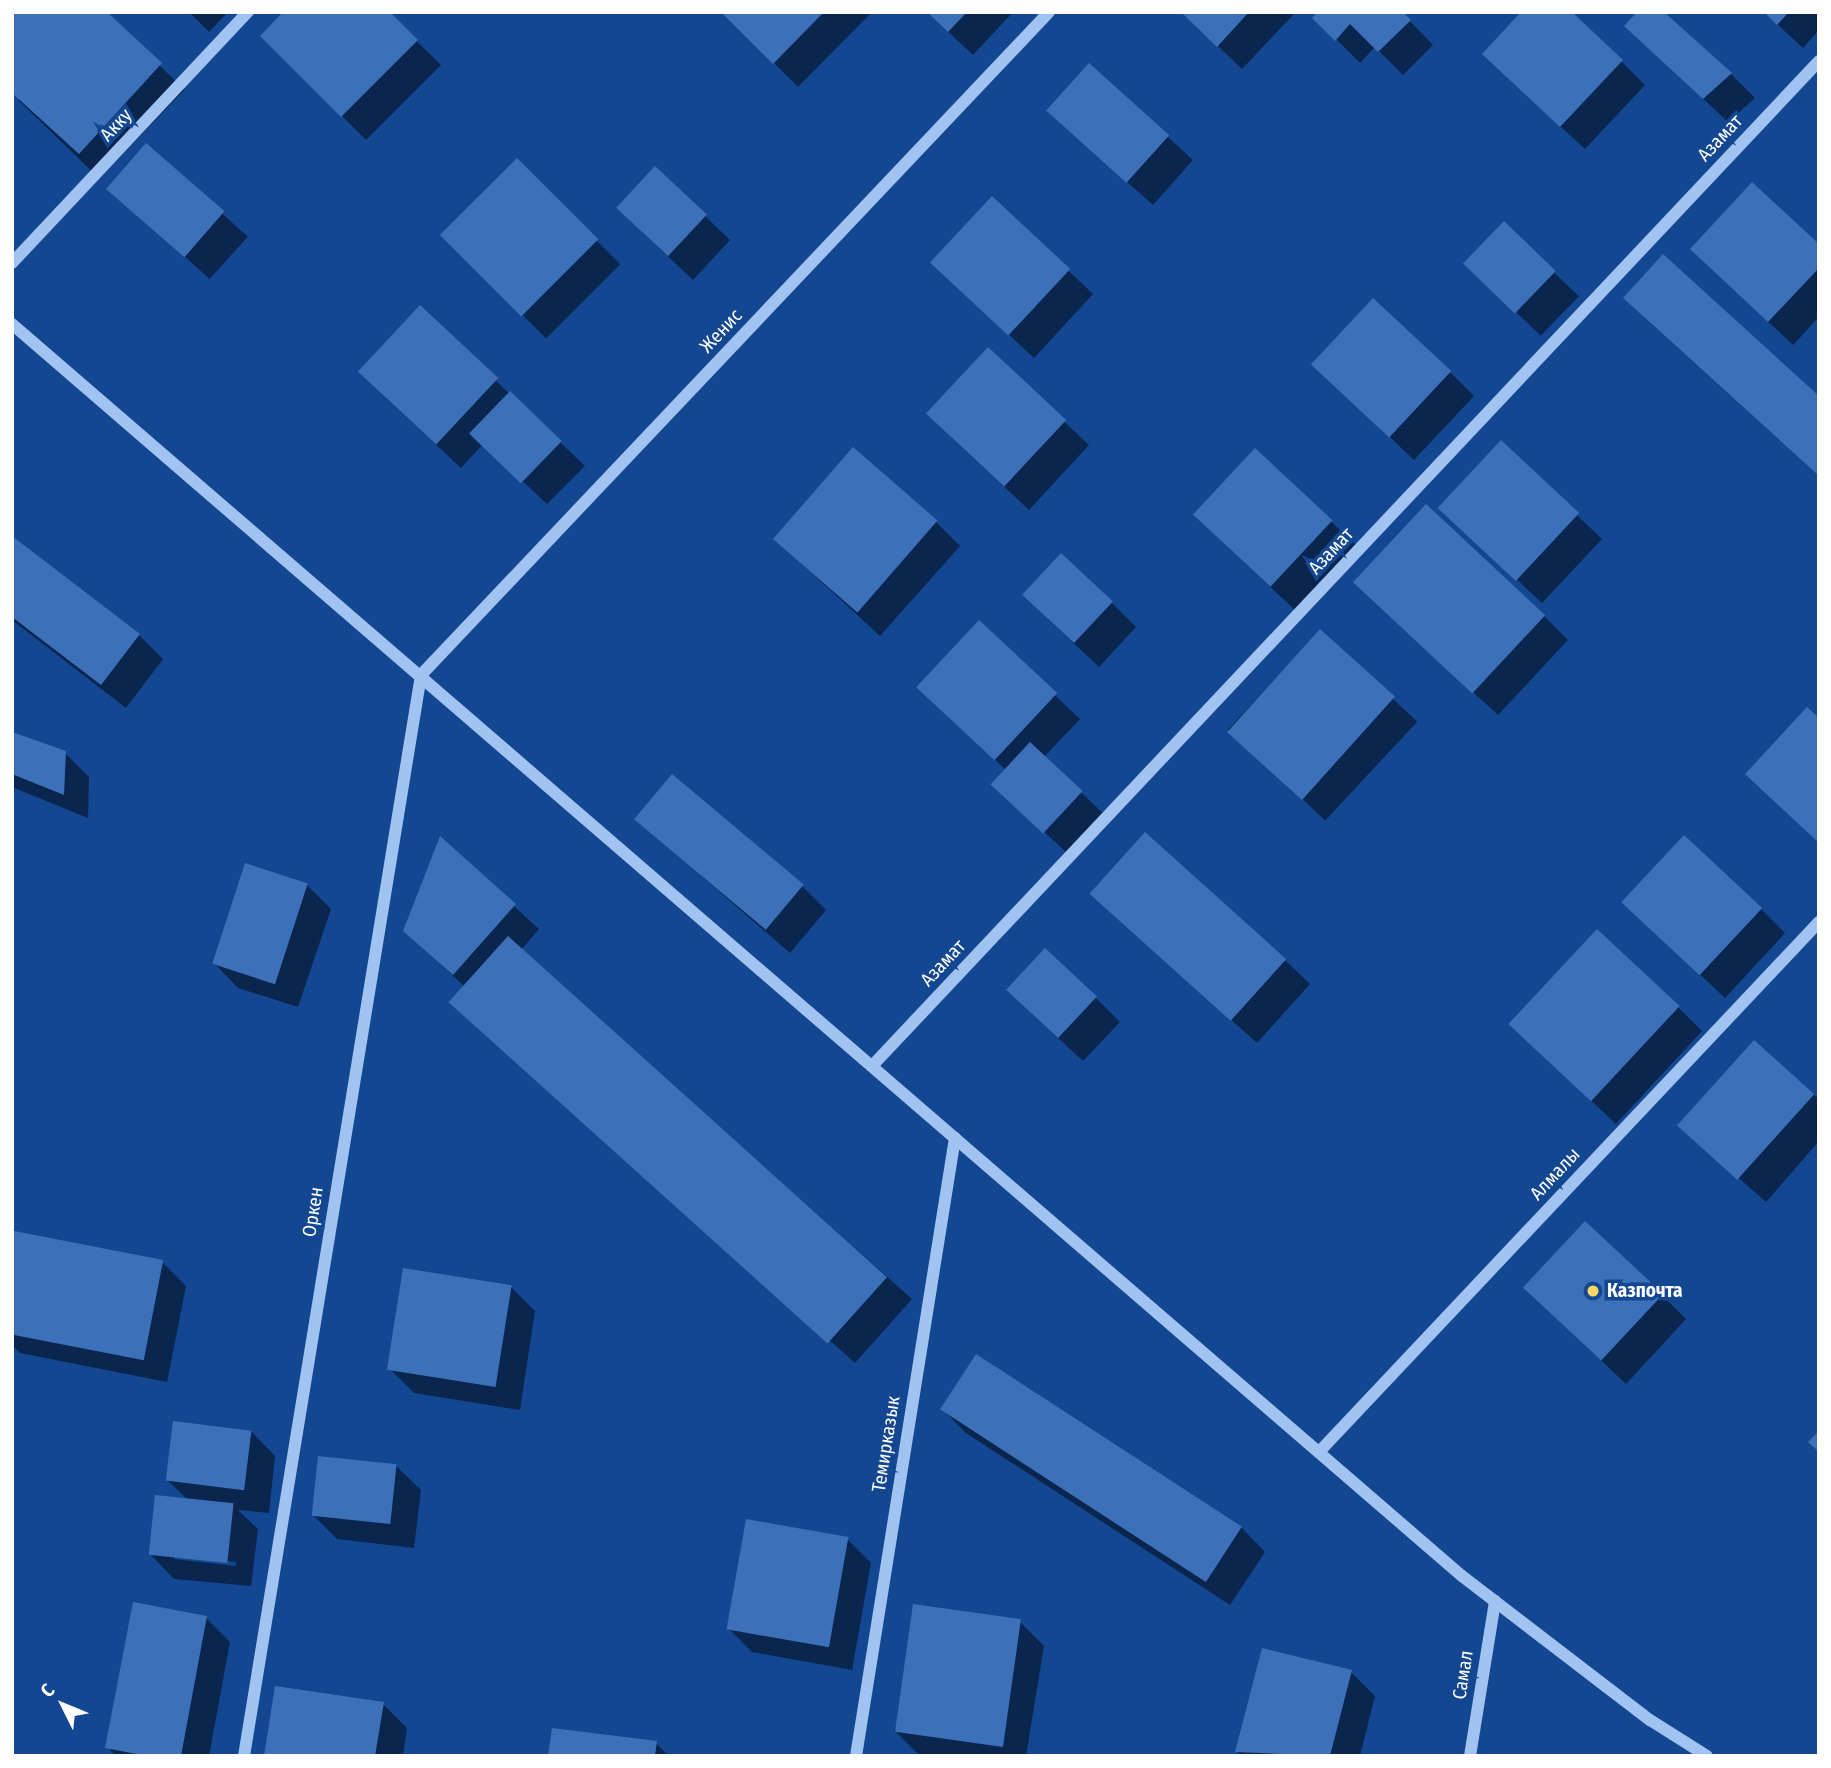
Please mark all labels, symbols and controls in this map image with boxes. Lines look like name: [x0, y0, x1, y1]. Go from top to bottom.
street label: Акку: [95, 104, 137, 146]
street label: Азамат: [1693, 110, 1747, 166]
street label: Женис: [695, 304, 747, 358]
street label: Азамат: [1304, 523, 1358, 579]
street label: Азамат: [916, 935, 970, 991]
street label: Алмалы: [1525, 1143, 1585, 1205]
street label: Оркен: [298, 1185, 328, 1239]
place label: Казпочта: [1607, 1280, 1682, 1302]
marker: Казпочта: [1585, 1283, 1601, 1299]
street label: Темирказык: [867, 1394, 905, 1494]
street label: Самал: [1448, 1649, 1478, 1701]
north arrow: [28, 1670, 98, 1740]
text: С: [35, 1679, 59, 1702]

